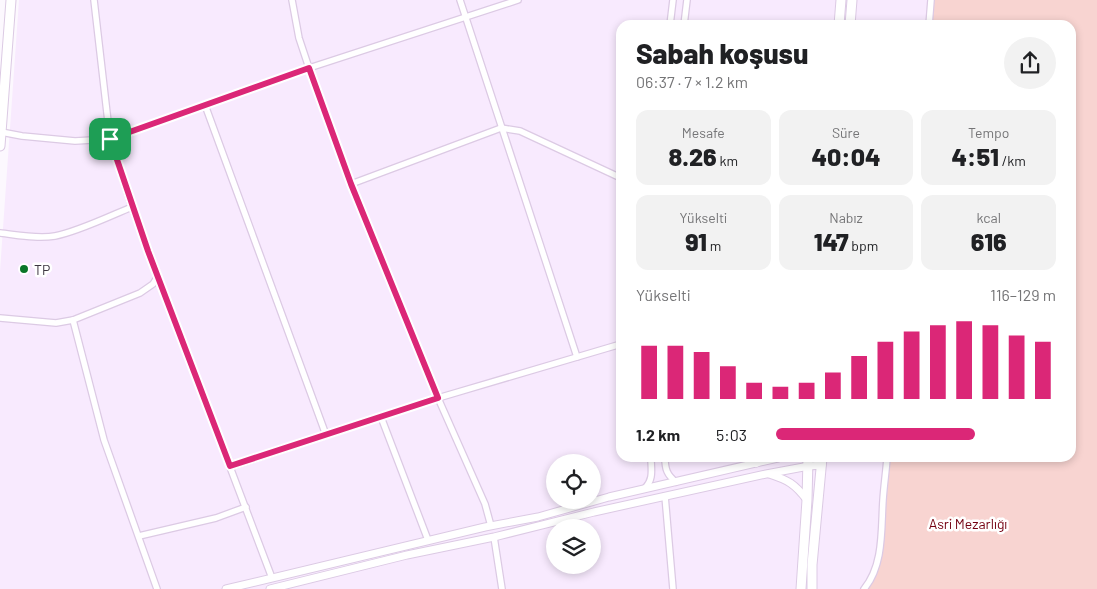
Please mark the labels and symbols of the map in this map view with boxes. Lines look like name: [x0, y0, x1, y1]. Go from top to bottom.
pin: [89, 118, 131, 160]
place label: TP: [34, 261, 50, 278]
marker: TP: [18, 263, 30, 275]
park label: Asri Mezarlığı: [929, 515, 1007, 532]

